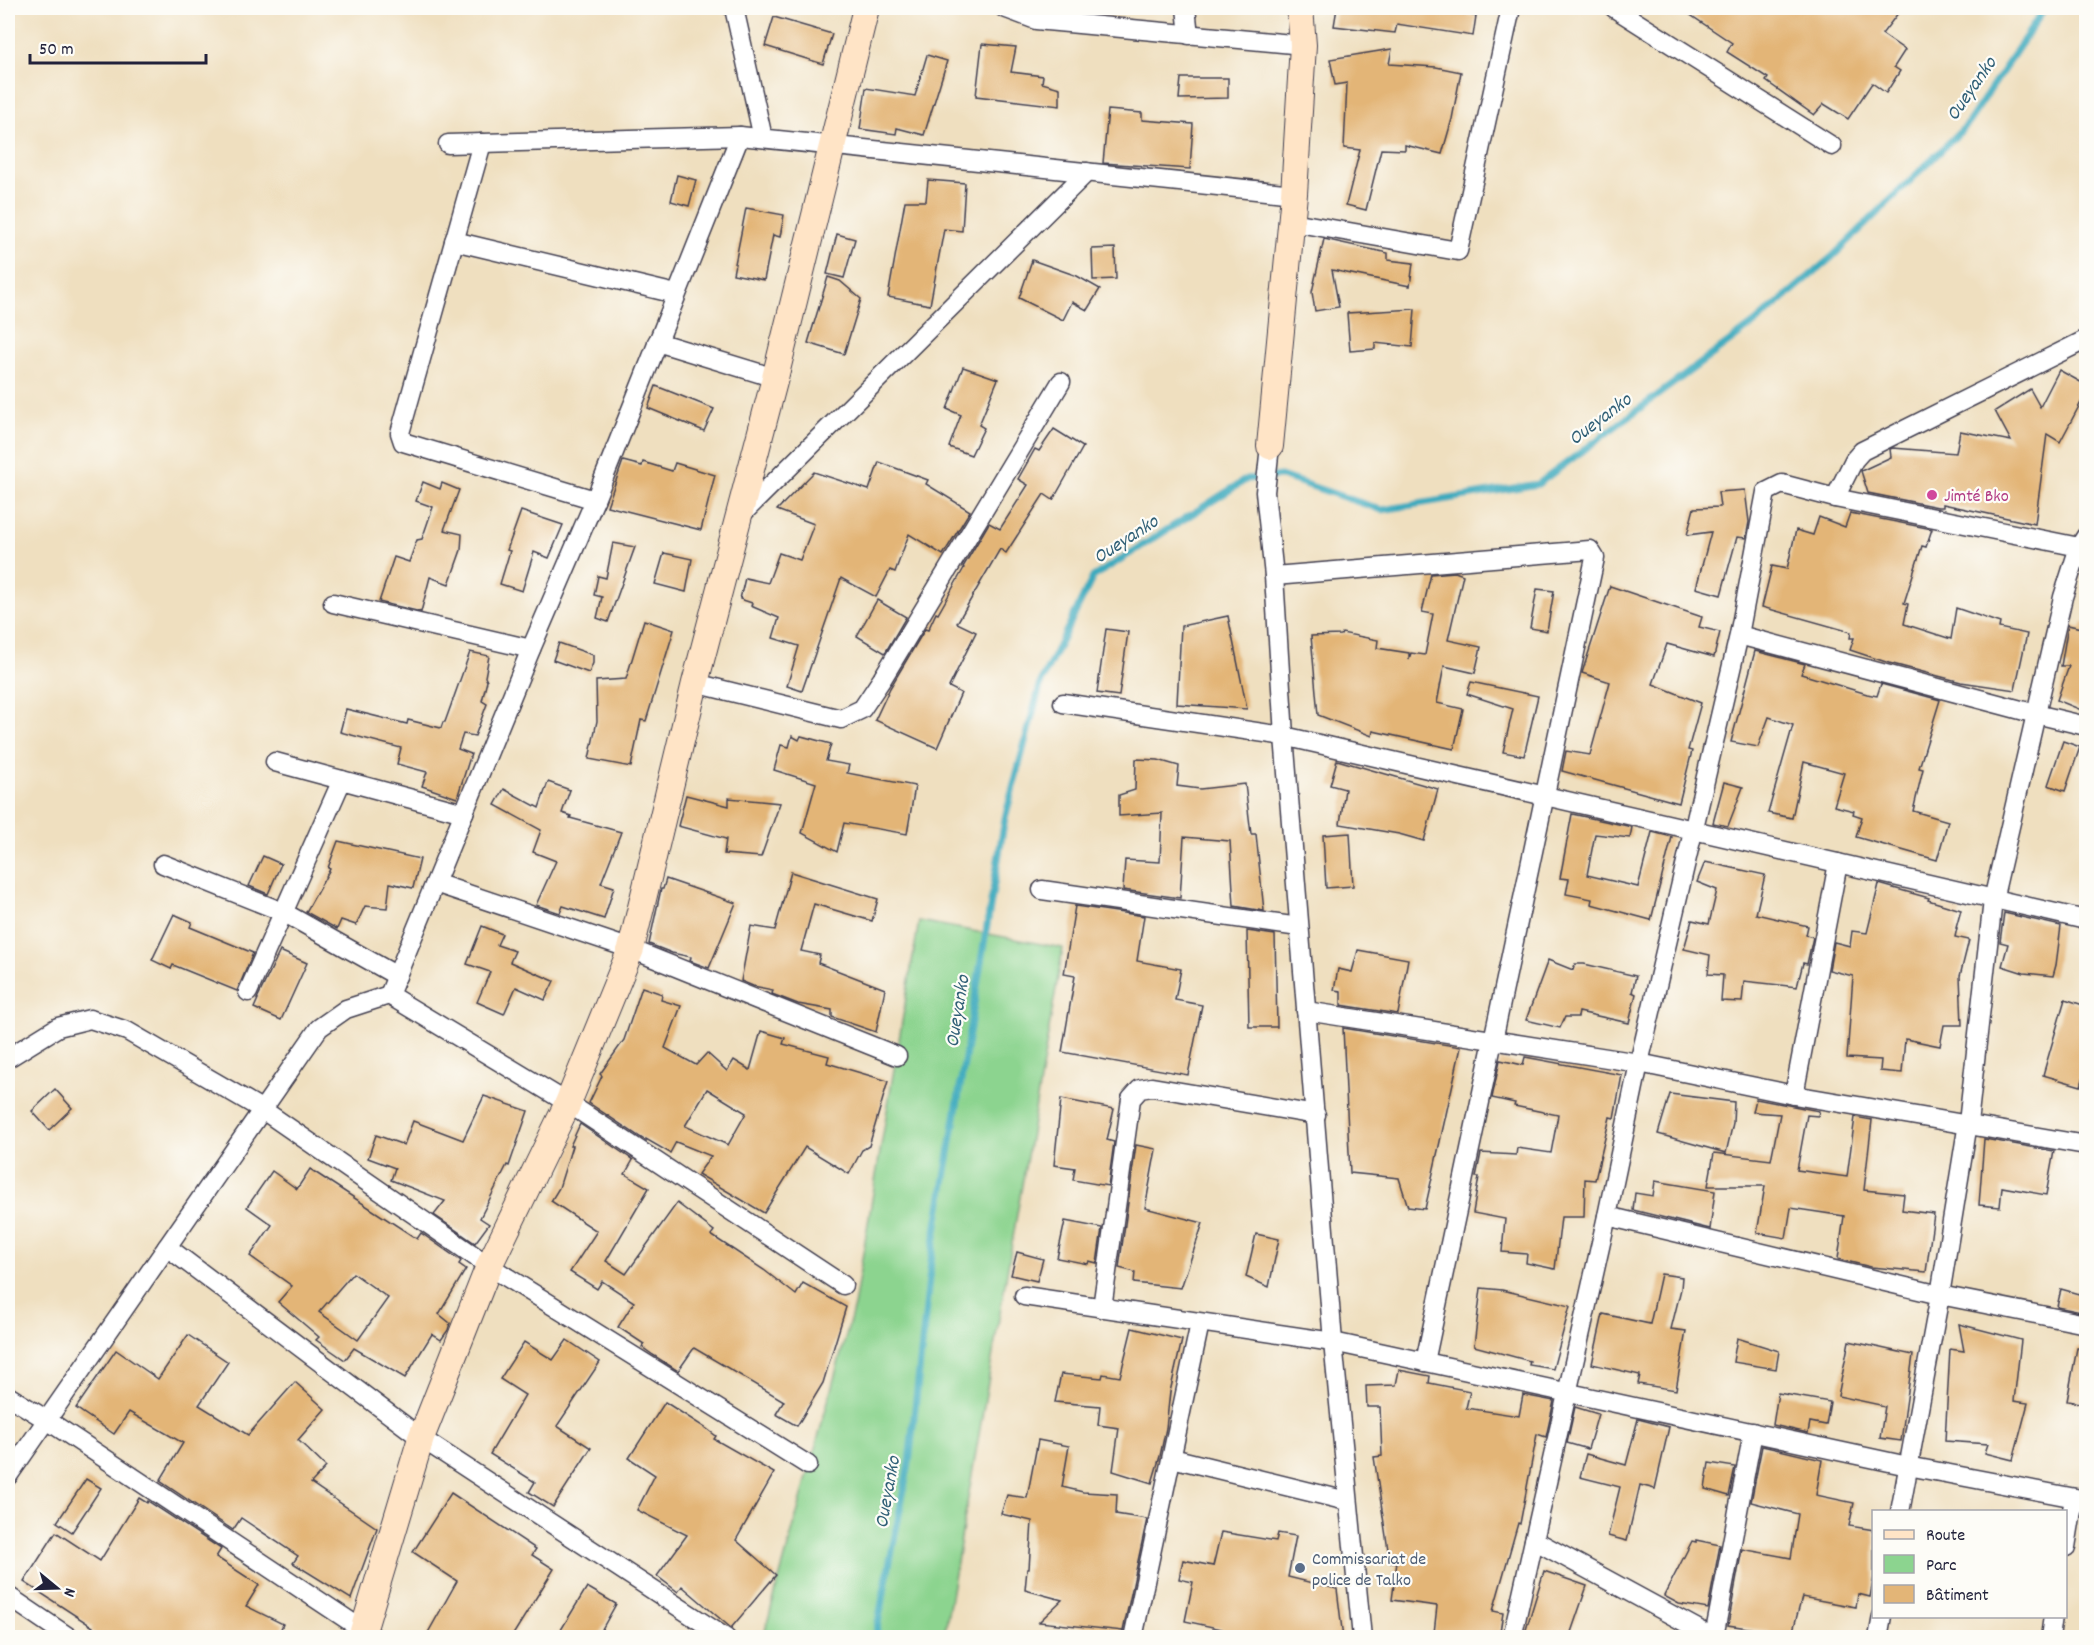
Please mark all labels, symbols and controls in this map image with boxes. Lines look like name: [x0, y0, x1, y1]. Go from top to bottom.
scale bar: [30, 27, 206, 65]
text: 50 m: [39, 38, 74, 63]
water label: Oueyanko: [1940, 51, 2005, 128]
water label: Oueyanko: [1563, 387, 1639, 453]
place label: Jimté Bko: [1944, 485, 2009, 510]
marker: Jimté Bko: [1925, 488, 1939, 502]
water label: Oueyanko: [1089, 508, 1166, 572]
water label: Oueyanko: [939, 972, 979, 1050]
water label: Oueyanko: [869, 1453, 909, 1531]
legend: [1872, 1510, 2067, 1618]
text: Route: [1926, 1524, 1965, 1549]
place label: Commissariat de police de Talko: [1312, 1548, 1426, 1594]
text: Parc: [1926, 1554, 1957, 1579]
north arrow: [27, 1558, 87, 1618]
marker: Commissariat de police de Talko: [1293, 1561, 1307, 1575]
text: Bâtiment: [1926, 1584, 1989, 1609]
text: N: [57, 1585, 81, 1600]

